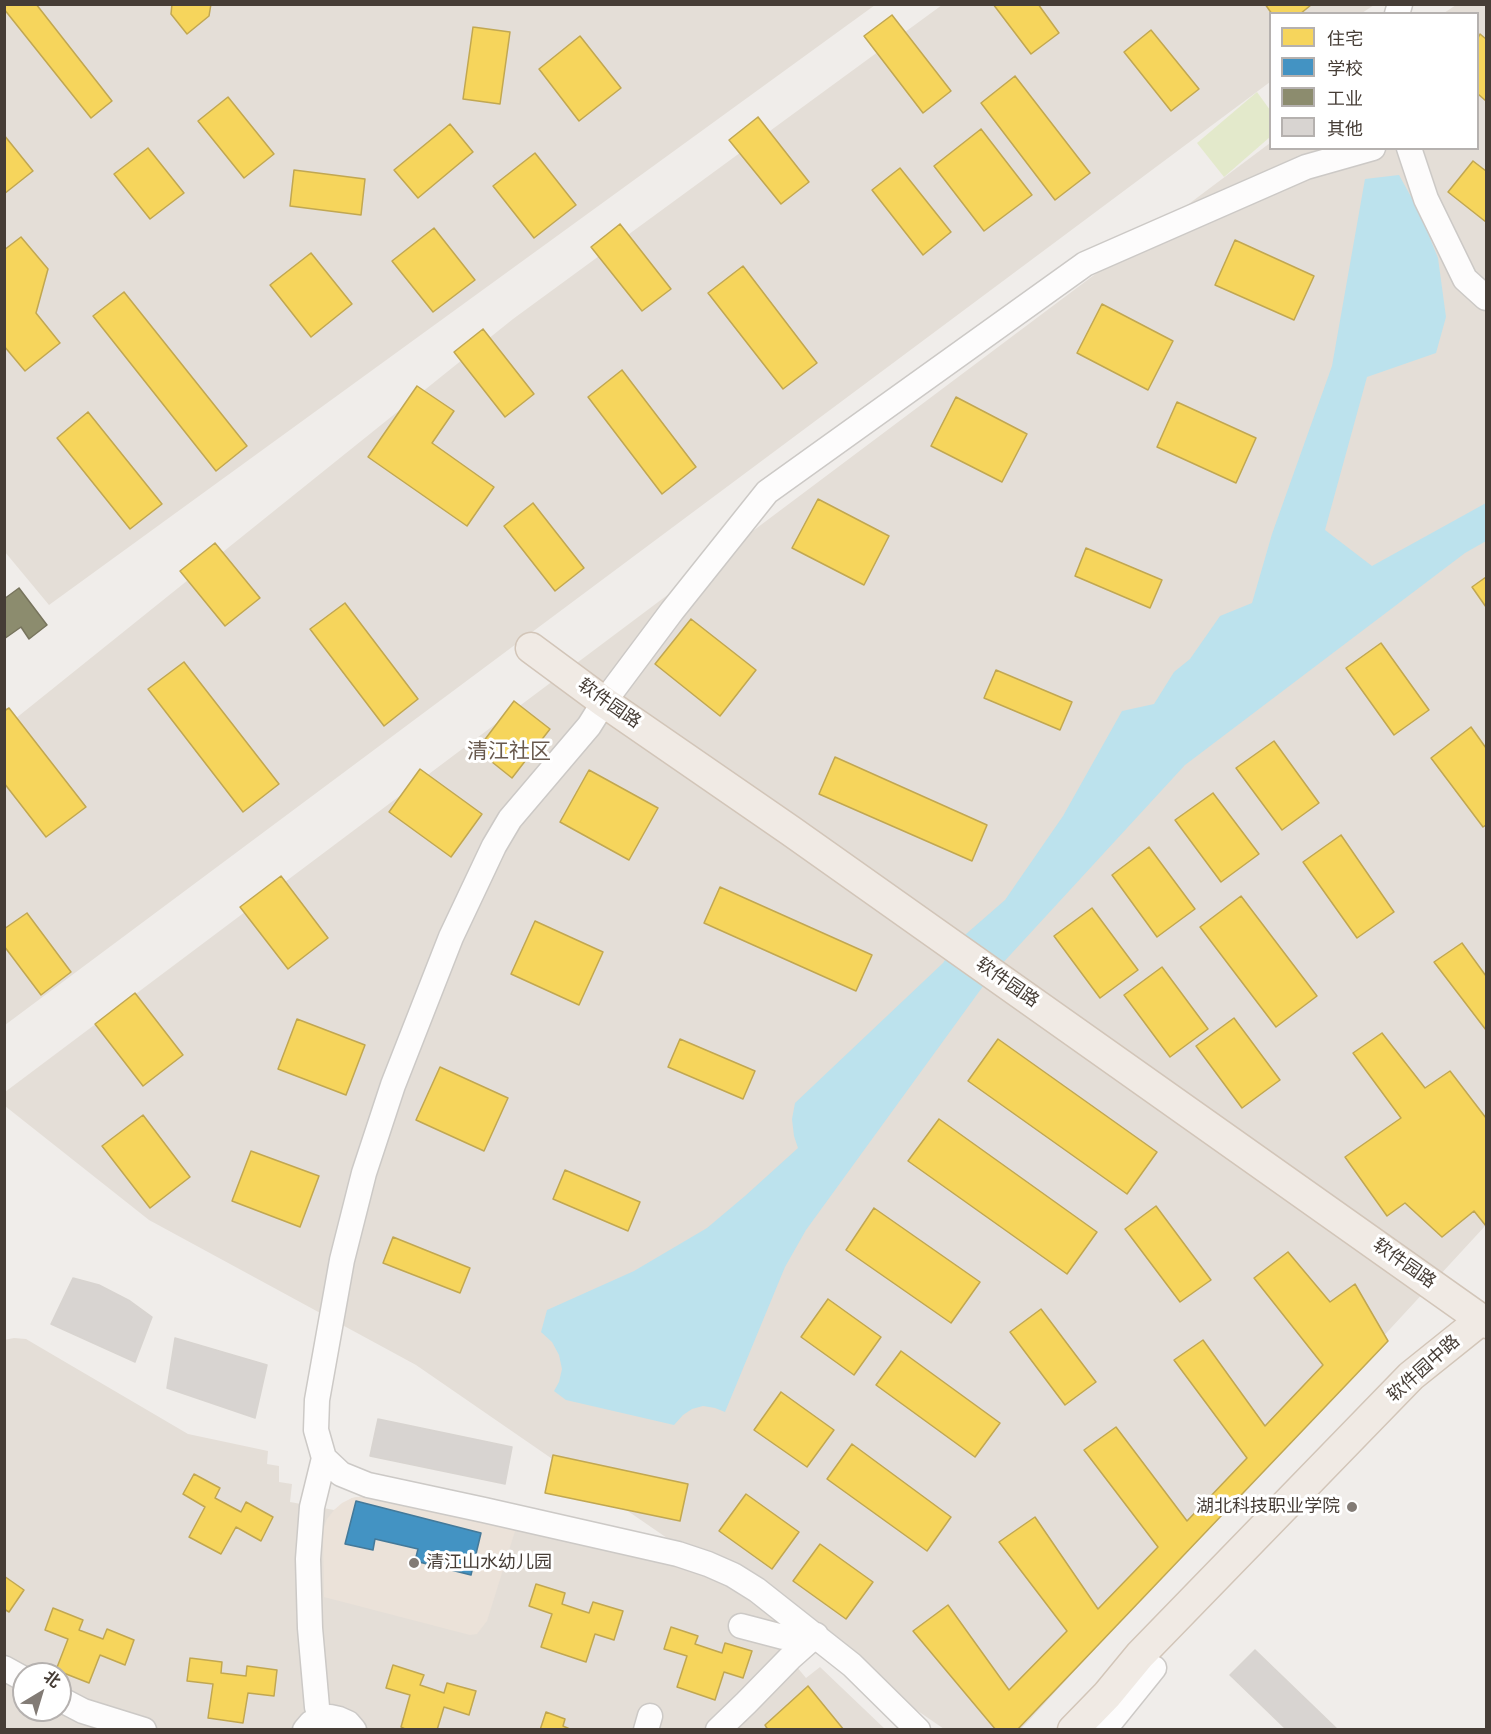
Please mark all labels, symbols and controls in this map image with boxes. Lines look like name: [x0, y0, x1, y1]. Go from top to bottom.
legend: [1269, 12, 1479, 150]
text: 住宅: [1327, 27, 1363, 50]
text: 学校: [1327, 57, 1363, 80]
text: 工业: [1327, 87, 1363, 110]
text: 其他: [1327, 117, 1363, 140]
street label: 软件园路: [573, 675, 645, 733]
district label: 清江社区: [467, 739, 551, 765]
street label: 软件园路: [971, 954, 1043, 1012]
street label: 软件园路: [1368, 1235, 1440, 1293]
street label: 软件园中路: [1383, 1331, 1465, 1407]
place label: 湖北科技职业学院: [1196, 1496, 1340, 1518]
marker: 湖北科技职业学院: [1345, 1500, 1359, 1514]
place label: 清江山水幼儿园: [426, 1552, 552, 1574]
marker: 清江山水幼儿园: [407, 1556, 421, 1570]
north arrow: [12, 1662, 72, 1722]
text: 北: [39, 1666, 65, 1692]

